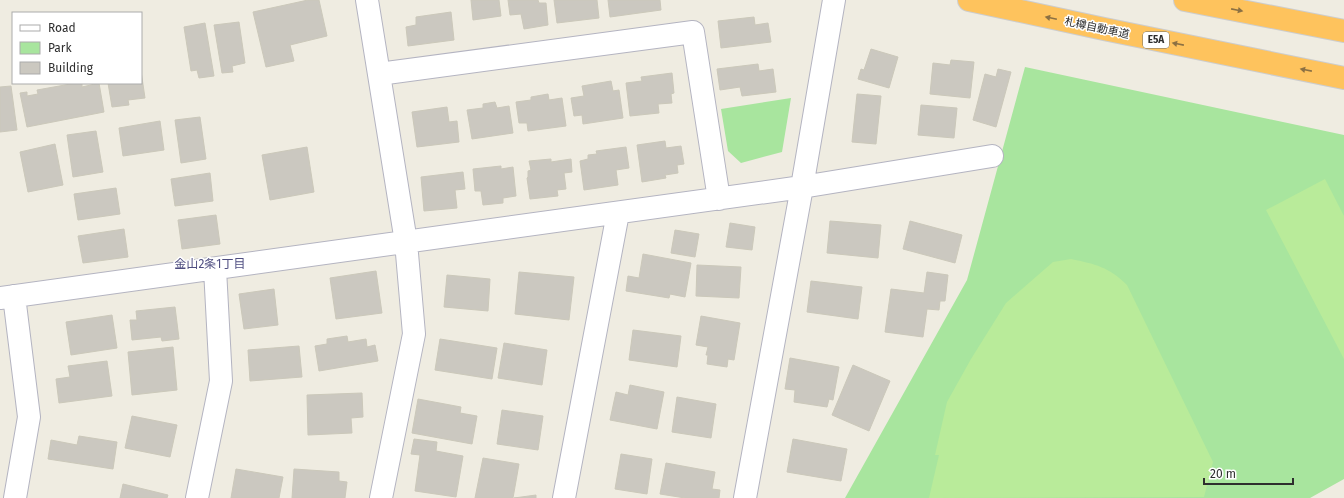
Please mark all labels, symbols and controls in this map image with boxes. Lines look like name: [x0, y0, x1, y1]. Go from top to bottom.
one-way arrow: [1231, 8, 1244, 14]
legend: [12, 12, 142, 84]
one-way arrow: [1045, 14, 1057, 20]
street label: 札樽自動車道: [1063, 15, 1131, 41]
text: Road: [48, 21, 76, 35]
road number: E5A: [1143, 32, 1169, 48]
text: Park: [48, 41, 72, 55]
one-way arrow: [1172, 41, 1184, 47]
text: Building: [48, 61, 94, 75]
one-way arrow: [1300, 66, 1312, 72]
district label: 金山2条1丁目: [174, 257, 246, 271]
scale bar: [1204, 460, 1293, 486]
text: 20 m: [1210, 467, 1236, 481]

